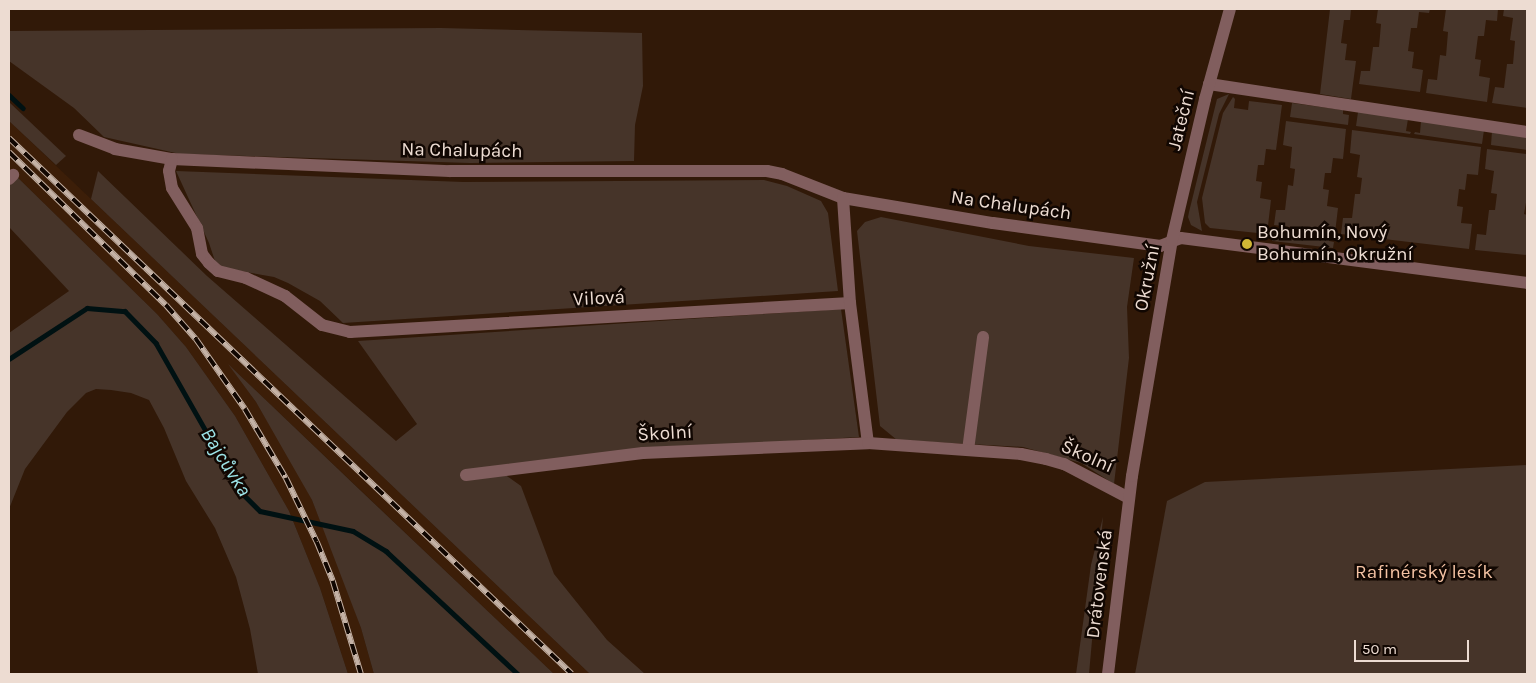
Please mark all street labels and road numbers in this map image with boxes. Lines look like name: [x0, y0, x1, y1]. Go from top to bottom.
street label: Jateční: [1163, 87, 1201, 153]
street label: Na Chalupách: [401, 139, 523, 163]
street label: Na Chalupách: [949, 186, 1073, 226]
street label: Okružní: [1130, 243, 1166, 313]
street label: Vilová: [572, 286, 626, 312]
street label: Školní: [637, 421, 693, 447]
street label: Školní: [1057, 435, 1117, 479]
street label: Drátovenská: [1082, 528, 1118, 640]

